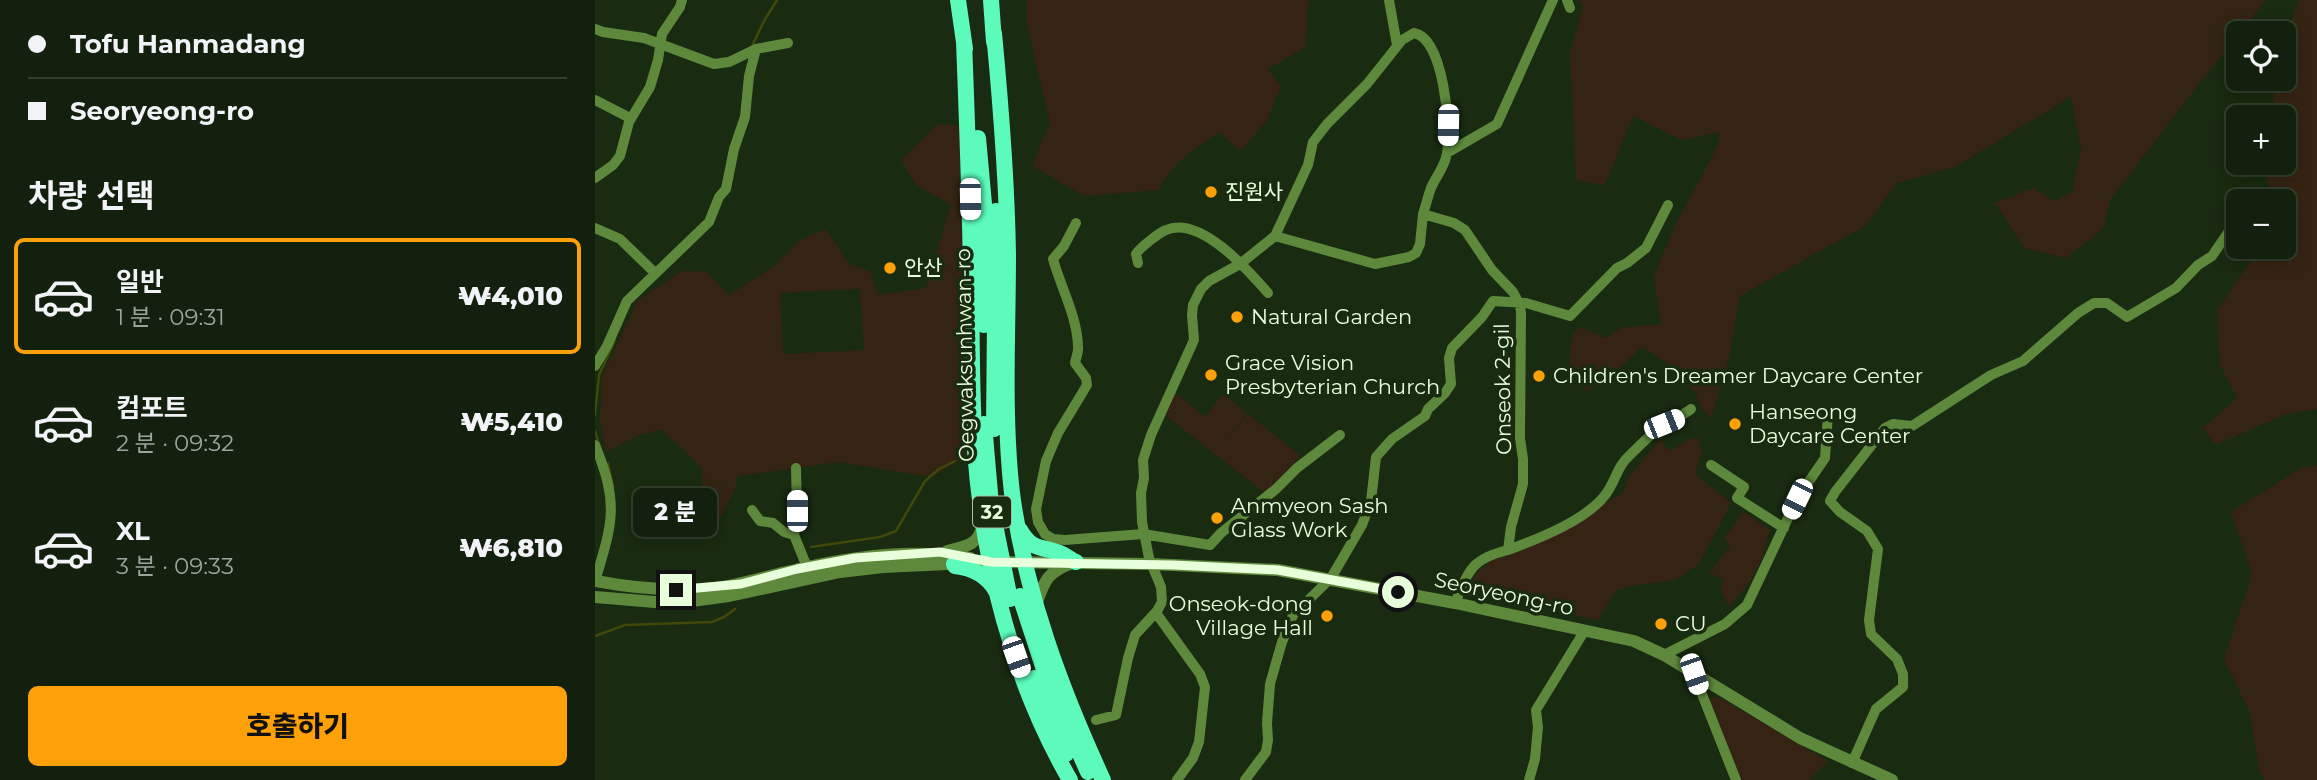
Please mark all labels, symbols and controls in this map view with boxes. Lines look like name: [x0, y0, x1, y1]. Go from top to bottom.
map controls: [2226, 21, 2296, 259]
button: locate: [2226, 21, 2296, 91]
text: Tofu Hanmadang: [70, 28, 306, 60]
text: Seoryeong-ro: [70, 95, 254, 127]
car: [1438, 104, 1459, 146]
button: +: [2226, 105, 2296, 175]
text: 차량 선택: [28, 176, 155, 215]
car: [960, 178, 981, 220]
place label: 진원사: [1225, 179, 1283, 204]
marker: 진원사: [1203, 184, 1219, 200]
button: −: [2226, 189, 2296, 259]
street label: Oegwaksunhwan-ro: [950, 248, 979, 462]
place label: 안산: [904, 255, 943, 280]
marker: 안산: [882, 260, 898, 276]
icon: car: [32, 265, 95, 328]
text: 일반: [116, 266, 164, 298]
text: ₩4,010: [458, 280, 563, 312]
text: 1 분 · 09:31: [116, 303, 225, 331]
place label: Natural Garden: [1251, 304, 1412, 329]
marker: Natural Garden: [1229, 309, 1245, 325]
street label: Onseok 2-gil: [1489, 323, 1516, 455]
place label: Grace Vision Presbyterian Church: [1225, 350, 1440, 399]
place label: Children's Dreamer Daycare Center: [1553, 363, 1923, 388]
marker: Grace Vision Presbyterian Church: [1203, 367, 1219, 383]
marker: Children's Dreamer Daycare Center: [1531, 368, 1547, 384]
icon: car: [32, 391, 95, 454]
text: 컴포트: [116, 392, 188, 424]
place label: Hanseong Daycare Center: [1749, 399, 1910, 448]
text: ₩5,410: [461, 406, 563, 438]
car: [1641, 406, 1688, 442]
marker: Hanseong Daycare Center: [1727, 416, 1743, 432]
text: 2 분 · 09:32: [116, 429, 234, 457]
car: [1779, 476, 1816, 522]
callout: 2 분: [634, 489, 718, 538]
car: [787, 490, 808, 532]
place label: Anmyeon Sash Glass Work: [1231, 493, 1389, 542]
road number: 32: [973, 496, 1011, 527]
text: 2 분: [654, 498, 696, 526]
marker: Anmyeon Sash Glass Work: [1209, 510, 1225, 526]
text: XL: [116, 515, 150, 547]
icon: car: [32, 517, 95, 580]
text: ₩6,810: [459, 532, 563, 564]
text: 3 분 · 09:33: [116, 552, 234, 580]
street label: Seoryeong-ro: [1432, 567, 1576, 620]
route end: [660, 574, 692, 606]
route start: [1382, 576, 1414, 608]
place label: Onseok-dong Village Hall: [1169, 591, 1313, 640]
marker: Onseok-dong Village Hall: [1319, 608, 1335, 624]
place label: CU: [1675, 611, 1707, 636]
marker: CU: [1653, 616, 1669, 632]
car: [1000, 634, 1033, 680]
car: [1678, 651, 1711, 697]
button: 호출하기: [28, 686, 567, 766]

